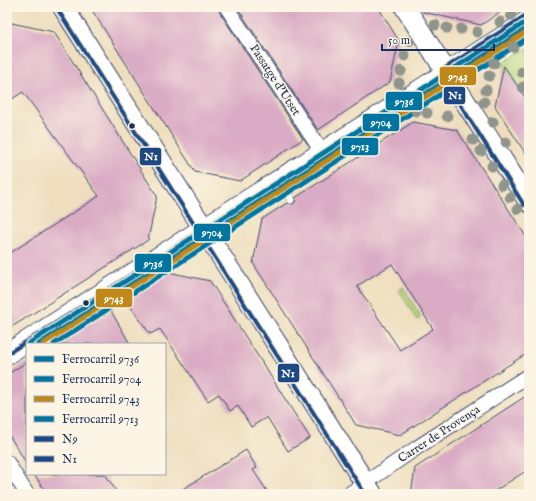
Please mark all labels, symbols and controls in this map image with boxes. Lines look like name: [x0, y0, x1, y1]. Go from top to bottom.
scale bar: [382, 26, 494, 52]
text: 50 m: [388, 33, 410, 48]
street label: Passatge d'Utset: [246, 42, 304, 118]
line badge: 9743: [439, 66, 477, 86]
text: 9743: [447, 70, 468, 84]
line badge: N1: [443, 86, 466, 105]
text: N1: [447, 89, 462, 103]
line badge: 9736: [385, 91, 423, 111]
text: 9736: [394, 95, 415, 109]
line badge: 9704: [362, 113, 400, 132]
text: 9704: [370, 116, 392, 130]
unlabelled marker: [127, 121, 137, 131]
line badge: 9713: [341, 137, 379, 156]
text: 9713: [350, 140, 369, 154]
line badge: N1: [139, 147, 162, 166]
text: N1: [143, 150, 158, 164]
line badge: 9704: [193, 223, 231, 242]
text: 9704: [201, 226, 223, 240]
line badge: 9736: [134, 253, 172, 273]
text: 9736: [143, 257, 164, 271]
line badge: 9743: [95, 288, 133, 308]
text: 9743: [103, 292, 124, 306]
unlabelled marker: [81, 298, 91, 308]
legend: [26, 343, 166, 475]
text: Ferrocarril 9736: [62, 352, 140, 367]
line badge: N1: [277, 363, 300, 383]
text: N1: [280, 367, 295, 381]
text: Ferrocarril 9704: [62, 372, 141, 387]
text: Ferrocarril 9743: [62, 392, 140, 407]
street label: Carrer de Provença: [395, 401, 484, 466]
text: Ferrocarril 9713: [62, 412, 138, 427]
text: N9: [62, 432, 78, 447]
text: N1: [62, 452, 77, 467]

